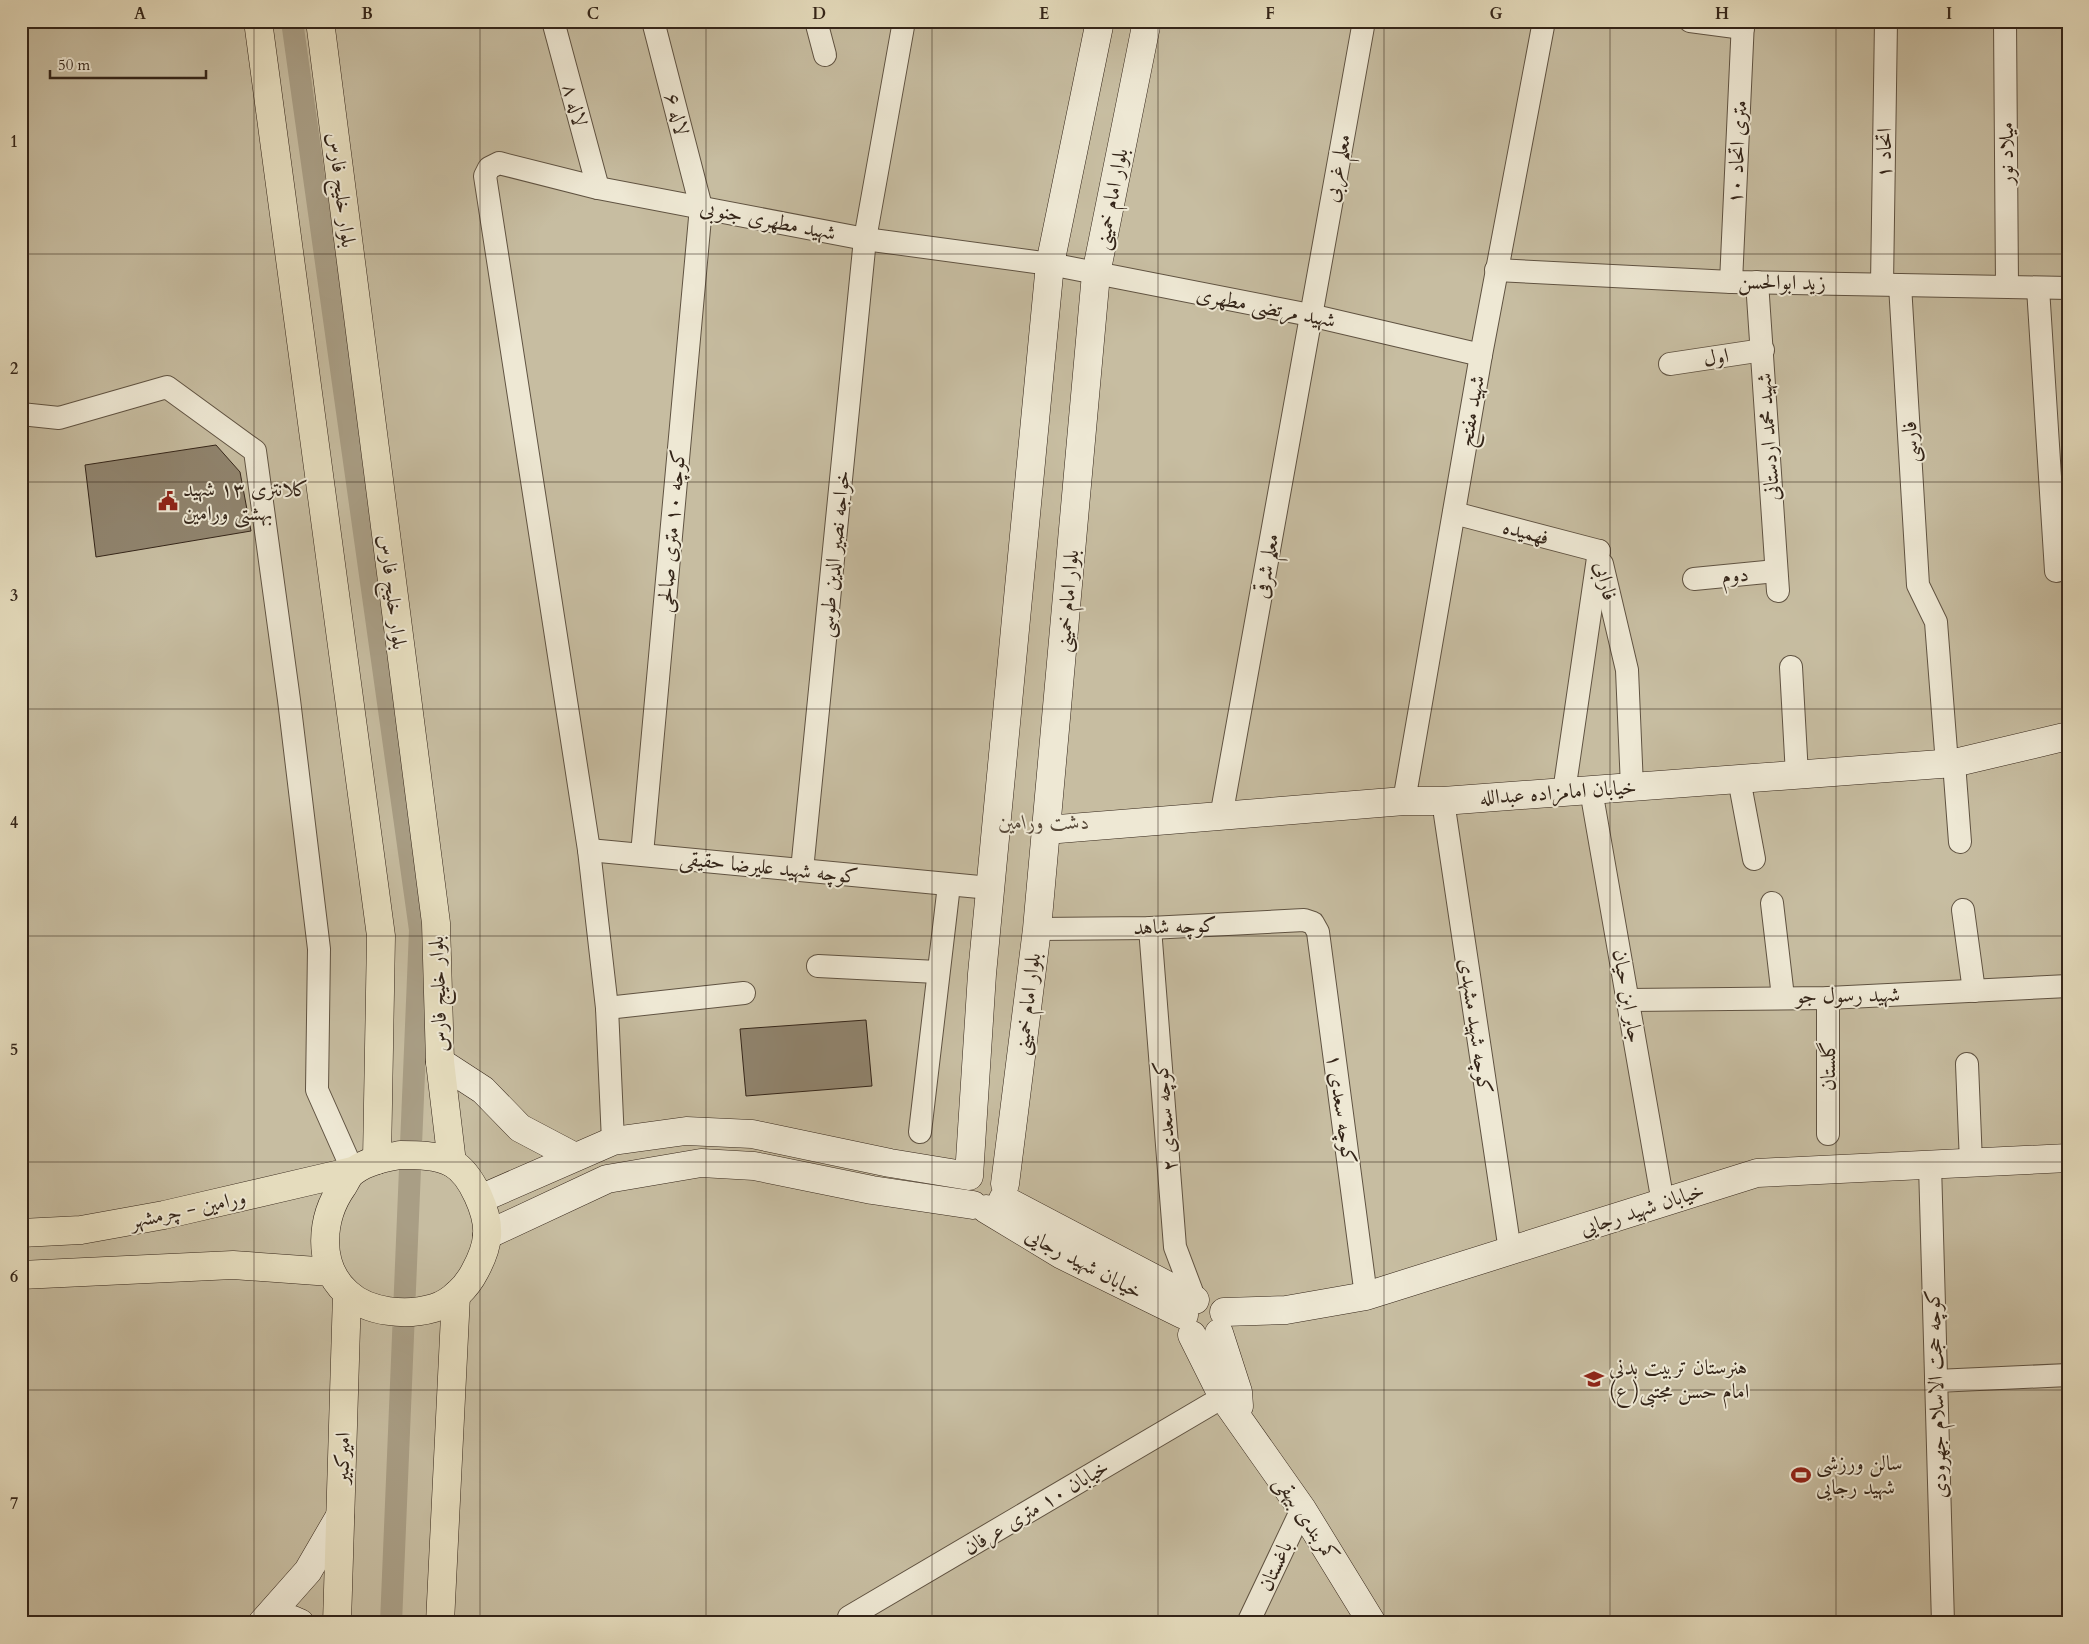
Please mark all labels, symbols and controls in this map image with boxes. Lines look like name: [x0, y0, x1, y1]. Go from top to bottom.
text: A: [134, 3, 146, 25]
text: B: [361, 3, 373, 25]
text: C: [587, 3, 599, 25]
text: D: [812, 3, 826, 25]
text: E: [1039, 3, 1049, 25]
text: F: [1265, 3, 1275, 25]
text: G: [1489, 3, 1503, 25]
text: H: [1715, 3, 1729, 25]
text: I: [1946, 3, 1952, 25]
scale bar: [50, 48, 206, 80]
text: 50 m: [58, 55, 90, 75]
street label: لاله ۸: [555, 81, 594, 130]
street label: لاله ۶: [657, 90, 696, 138]
street label: ۱۰ متری اتحاد: [1720, 99, 1755, 205]
street label: میلاد نور: [1992, 122, 2021, 186]
street label: اتحاد ۱: [1870, 128, 1899, 178]
text: 1: [10, 131, 18, 153]
street label: بلوار خلیج فارس: [316, 131, 363, 250]
street label: معلم غربی: [1317, 132, 1364, 206]
street label: بلوار امام خمینی: [1087, 146, 1138, 253]
street label: شهید مطهری جنوبی: [698, 193, 838, 248]
street label: زید ابوالحسن: [1738, 267, 1826, 298]
street label: شهید مرتضی مطهری: [1194, 280, 1338, 335]
street label: اول: [1701, 341, 1731, 374]
text: 2: [10, 358, 18, 380]
street label: شهید محمد اردستانی: [1750, 372, 1787, 502]
street label: شهید مفتح: [1451, 373, 1496, 450]
street label: فارسی: [1895, 420, 1926, 464]
street label: کوچه ۱۰ متری صالحی: [650, 448, 693, 614]
street label: خواجه نصیر الدین طوسی: [811, 469, 858, 639]
place label: کلانتری ۱۳ شهید بهشتی ورامین: [183, 475, 309, 528]
public building icon: کلانتری ۱۳ شهید بهشتی ورامین: [157, 490, 179, 512]
street label: فهمیده: [1499, 512, 1552, 553]
street label: معلم شرقی: [1247, 531, 1292, 602]
street label: بلوار خلیج فارس: [367, 533, 414, 652]
street label: بلوار امام خمینی: [1049, 548, 1089, 654]
street label: فارابی: [1587, 559, 1624, 604]
street label: دوم: [1720, 560, 1750, 594]
text: 3: [10, 585, 18, 607]
street label: خیابان امامزاده عبدالله: [1479, 773, 1637, 812]
park label: دشت ورامین: [998, 808, 1090, 837]
text: 4: [10, 812, 18, 834]
street label: کوچه شهید علیرضا حقیقی: [678, 844, 860, 891]
street label: کوچه شاهد: [1133, 911, 1217, 942]
street label: بلوار خلیج فارس: [422, 935, 459, 1052]
street label: جابر ابن حیان: [1605, 947, 1650, 1045]
street label: بلوار امام خمینی: [1007, 951, 1051, 1057]
street label: کوچه شهید مشهدی: [1452, 956, 1499, 1096]
street label: شهید رسول جو: [1794, 980, 1900, 1011]
text: 5: [10, 1039, 18, 1061]
street label: گلستان: [1814, 1041, 1843, 1091]
street label: کوچه سعدی ۱: [1319, 1052, 1364, 1166]
street label: کوچه سعدی ۲: [1146, 1059, 1185, 1172]
street label: خیابان شهید رجایی: [1576, 1176, 1708, 1243]
street label: ورامین - چرمشهر: [126, 1183, 249, 1236]
street label: خیابان شهید رجایی: [1020, 1220, 1148, 1307]
text: 6: [10, 1266, 18, 1288]
street label: کوچه حجت الاسلام جهرودی: [1918, 1289, 1958, 1499]
place label: هنرستان تربیت بدنی امام حسن مجتبی( ع): [1609, 1353, 1749, 1409]
school or university icon: هنرستان تربیت بدنی امام حسن مجتبی( ع): [1583, 1368, 1605, 1390]
street label: امیرکبیر: [327, 1432, 358, 1486]
place label: سالن ورزشی شهید رجایی: [1816, 1449, 1903, 1502]
street label: خیابان ۱۰ متری عرفان: [958, 1453, 1114, 1562]
sports icon: سالن ورزشی شهید رجایی: [1790, 1464, 1812, 1486]
street label: کمربندی بیهقی: [1268, 1470, 1346, 1569]
text: 7: [10, 1493, 18, 1515]
street label: باغستان: [1251, 1536, 1300, 1596]

